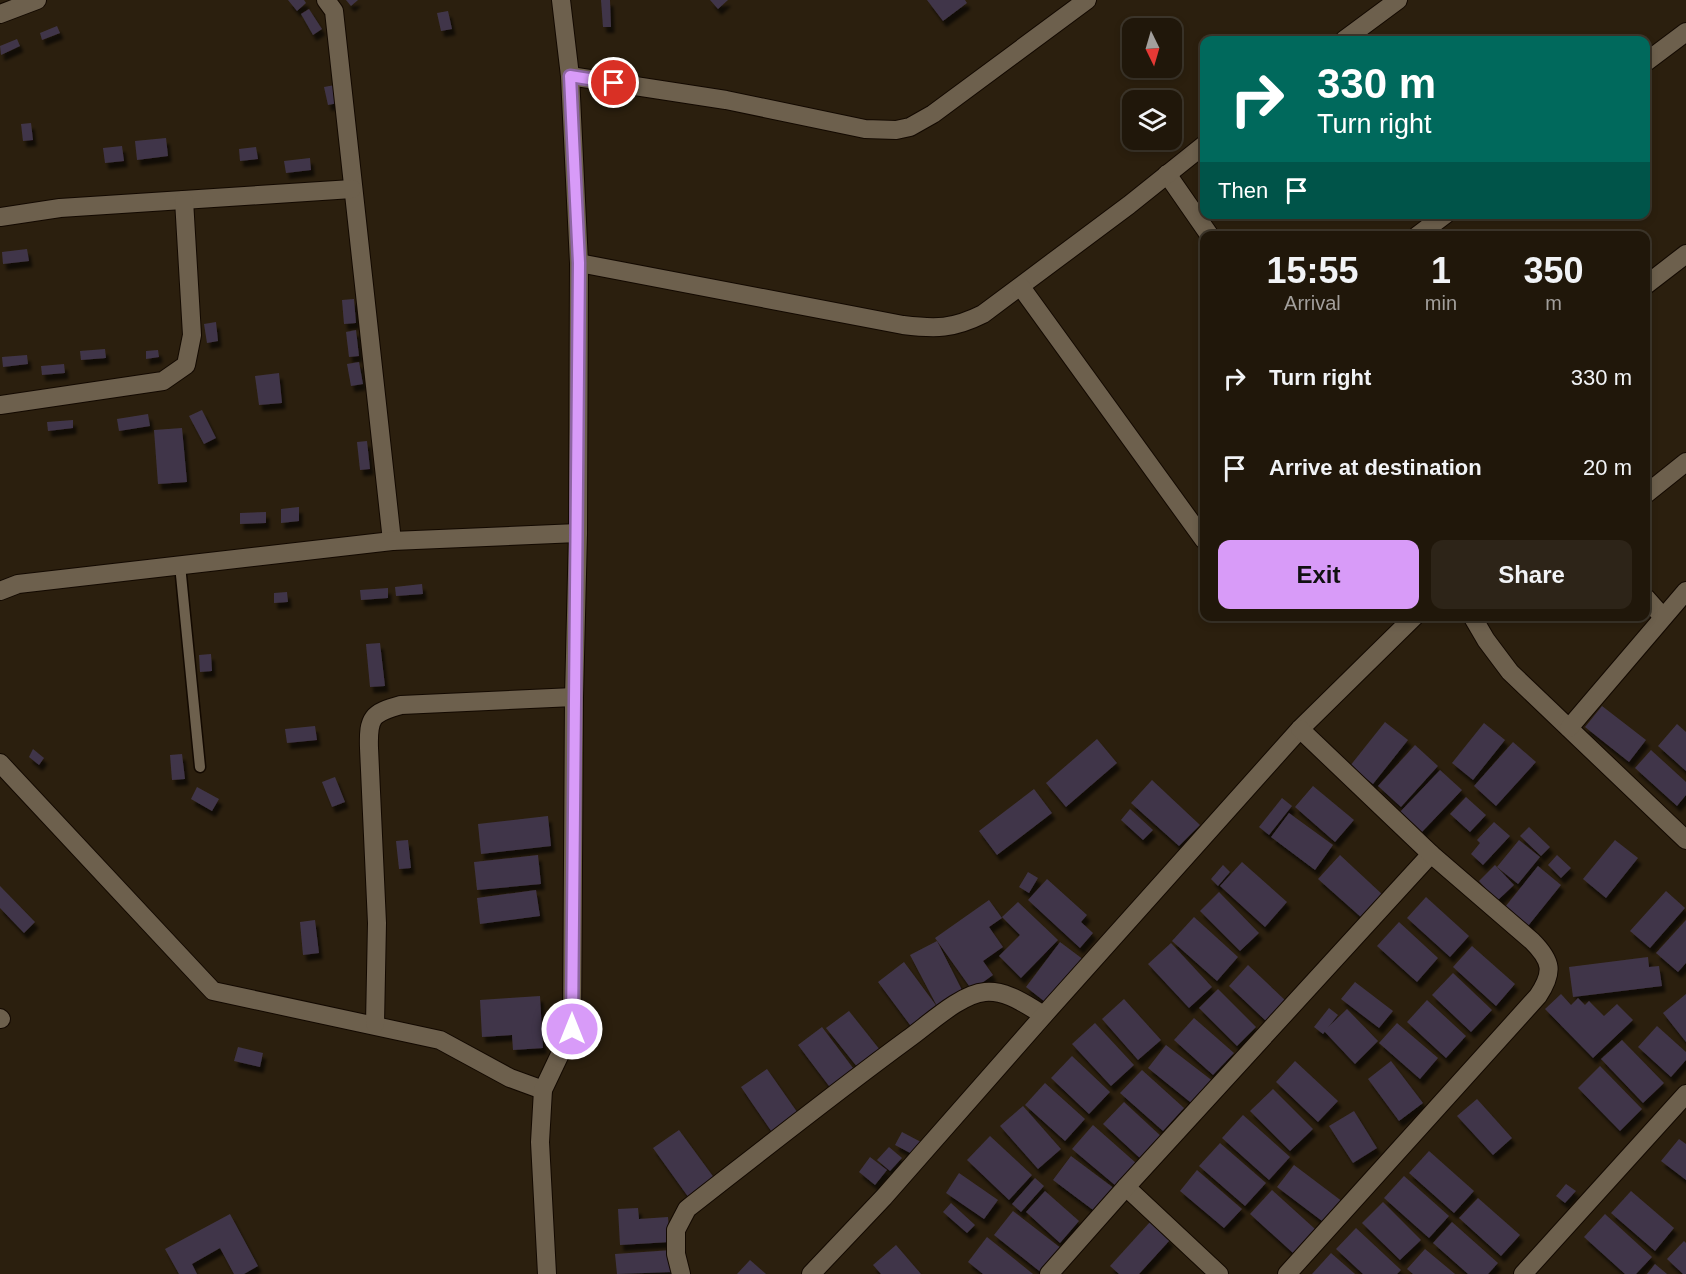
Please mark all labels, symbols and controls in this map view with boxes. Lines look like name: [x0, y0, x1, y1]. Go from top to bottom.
north arrow: [1122, 18, 1182, 78]
map controls: [1122, 18, 1182, 150]
pin: [588, 57, 639, 108]
icon: right: [1218, 60, 1296, 138]
text: 330 m: [1317, 60, 1436, 107]
icon: arrive: [597, 66, 630, 99]
button: layers: [1122, 90, 1182, 150]
text: Turn right: [1317, 109, 1432, 139]
icon: arrive: [1280, 174, 1313, 207]
text: Then: [1218, 178, 1268, 203]
text: 15:55: [1266, 250, 1358, 291]
text: 1: [1431, 250, 1451, 291]
text: 350: [1523, 250, 1584, 291]
text: Arrival: [1284, 292, 1341, 314]
text: min: [1425, 292, 1457, 314]
text: m: [1545, 292, 1562, 314]
icon: right: [1218, 362, 1251, 395]
text: Turn right: [1269, 365, 1371, 390]
text: 330 m: [1571, 365, 1632, 390]
icon: arrive: [1218, 452, 1251, 485]
text: Arrive at destination: [1269, 455, 1482, 480]
text: 20 m: [1583, 455, 1632, 480]
button: Exit: [1218, 540, 1419, 609]
button: Share: [1431, 540, 1632, 609]
position arrow: [540, 997, 604, 1061]

